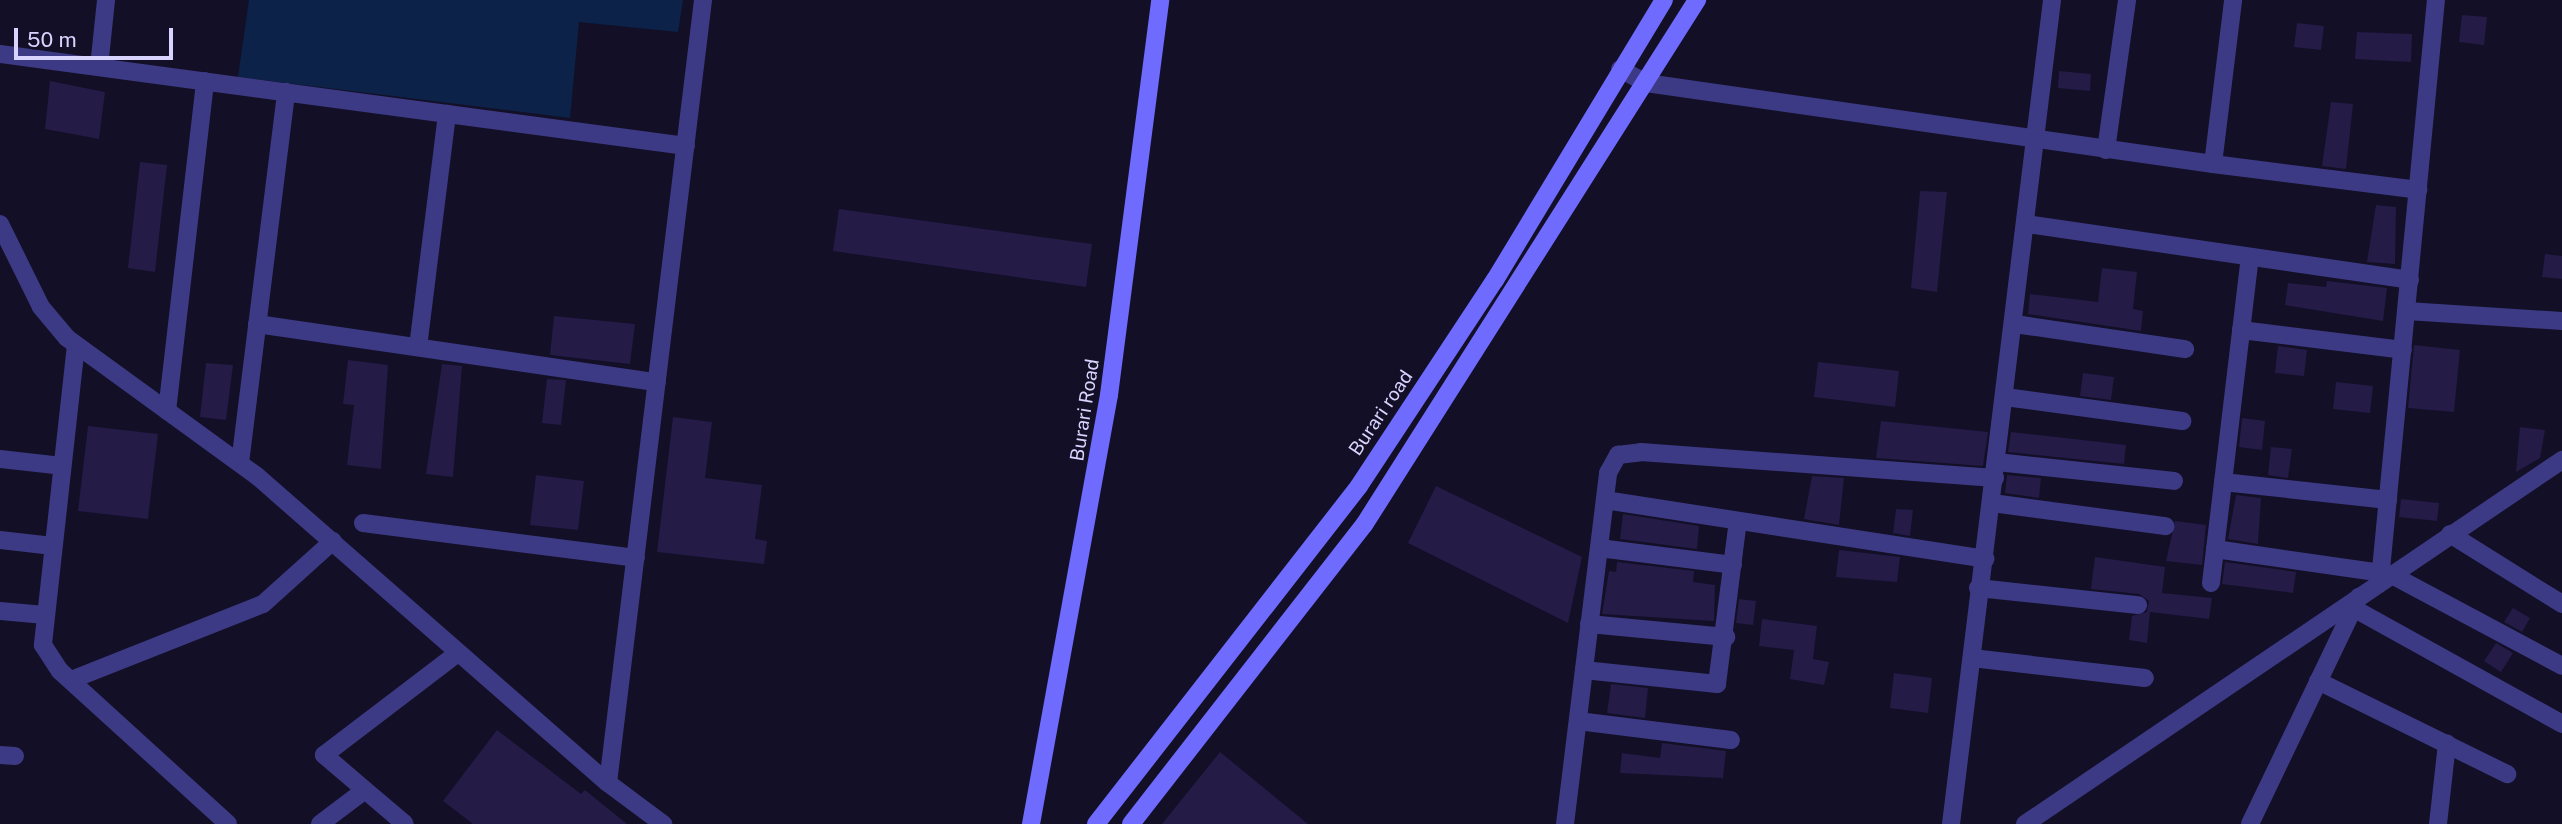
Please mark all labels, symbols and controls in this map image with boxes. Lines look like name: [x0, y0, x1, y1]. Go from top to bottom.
scale bar: [18, 14, 177, 58]
text: 50 m: [27, 27, 77, 52]
street label: Burari Road: [1066, 357, 1104, 463]
street label: Burari road: [1344, 366, 1418, 460]

